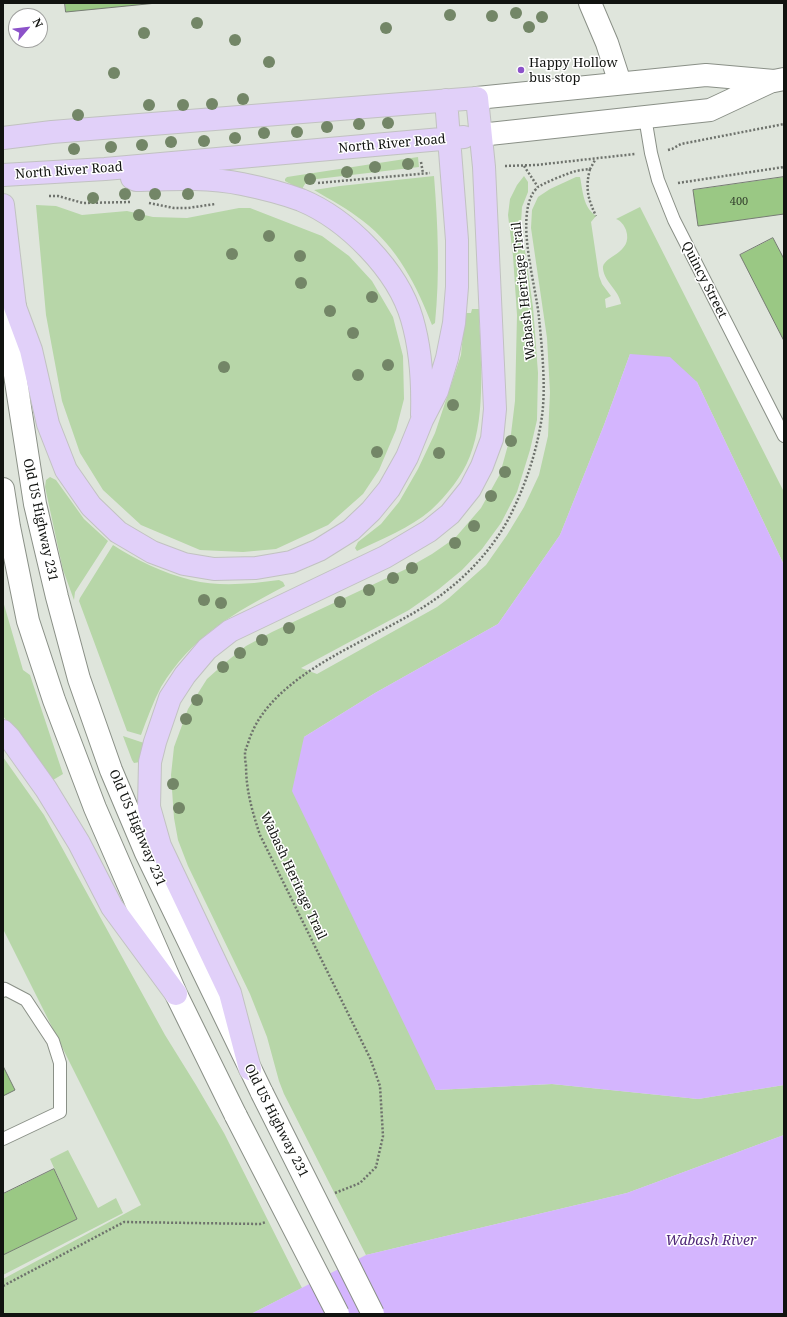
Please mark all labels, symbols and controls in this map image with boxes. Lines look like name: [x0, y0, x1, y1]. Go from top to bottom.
north arrow: [8, 8, 48, 48]
text: N: [29, 15, 47, 30]
place label: Happy Hollow bus stop: [529, 55, 618, 86]
marker: Happy Hollow bus stop: [516, 65, 526, 75]
street label: North River Road: [338, 132, 446, 156]
street label: North River Road: [15, 159, 123, 183]
house number: 400: [730, 195, 748, 209]
street label: Wabash Heritage Trail: [509, 221, 539, 361]
street label: Quincy Street: [678, 239, 730, 321]
street label: Old US Highway 231: [19, 457, 61, 583]
street label: Old US Highway 231: [105, 767, 169, 889]
street label: Wabash Heritage Trail: [257, 810, 329, 942]
street label: Old US Highway 231: [241, 1062, 311, 1180]
water label: Wabash River: [665, 1233, 757, 1249]

